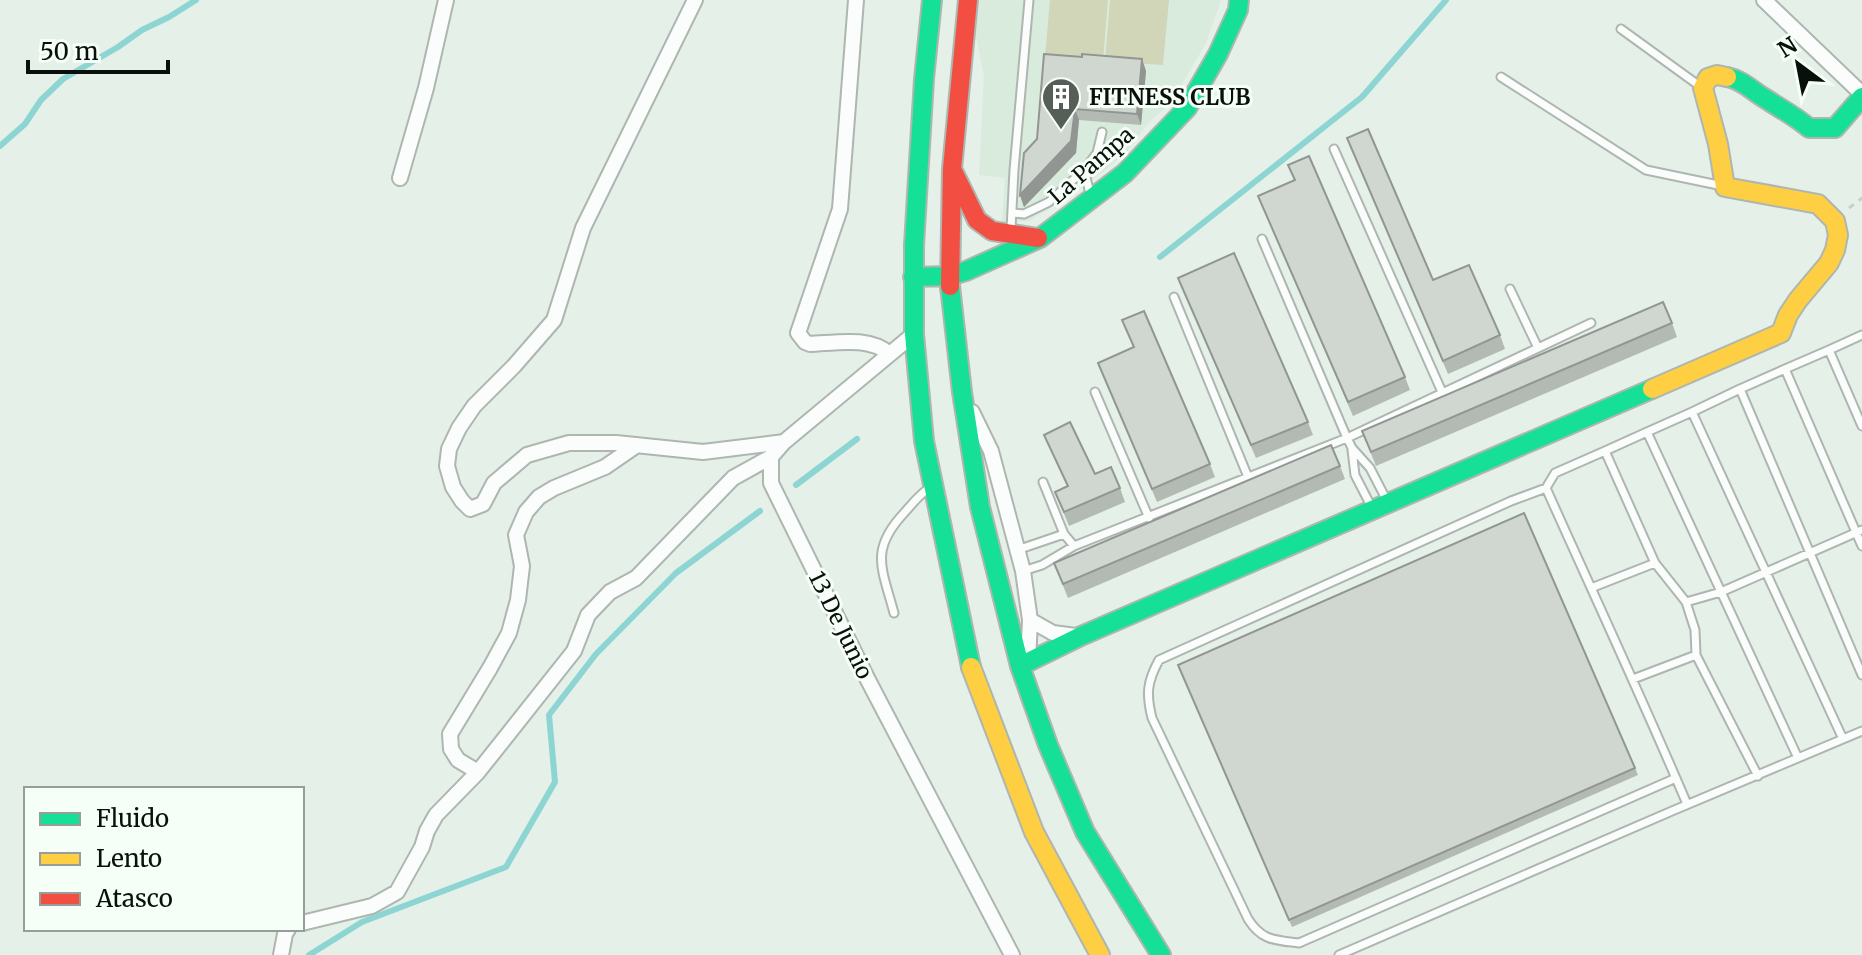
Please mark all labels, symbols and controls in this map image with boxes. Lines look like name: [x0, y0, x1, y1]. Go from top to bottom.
scale bar: [28, 24, 168, 74]
north arrow: [1758, 24, 1838, 104]
text: N: [1773, 30, 1803, 64]
text: 50 m: [40, 36, 99, 67]
building icon: FITNESS CLUB: [1040, 76, 1082, 131]
place label: FITNESS CLUB: [1089, 83, 1250, 111]
street label: La Pampa: [1043, 120, 1140, 210]
street label: 13 De Junio: [803, 567, 879, 684]
legend: [24, 787, 304, 931]
text: Fluido: [96, 803, 169, 834]
text: Lento: [96, 843, 162, 874]
text: Atasco: [95, 883, 173, 914]

